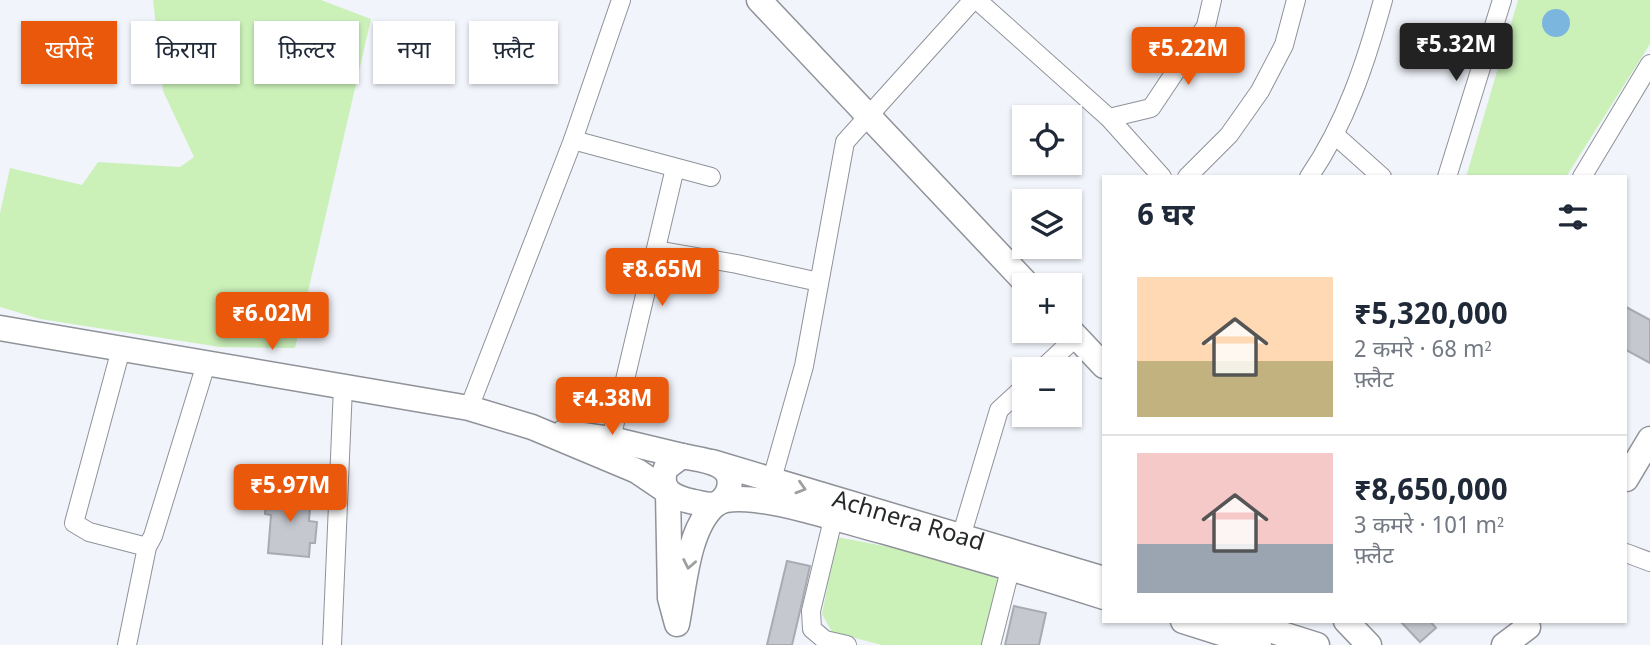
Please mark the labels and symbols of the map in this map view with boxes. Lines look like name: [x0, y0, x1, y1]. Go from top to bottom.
pin: ₹5.32M: [1399, 24, 1513, 83]
pin: ₹5.22M: [1131, 28, 1245, 87]
pin: ₹8.65M: [605, 248, 719, 308]
pin: ₹6.02M: [215, 292, 329, 352]
pin: ₹4.38M: [555, 378, 669, 437]
pin: ₹5.97M: [233, 464, 347, 524]
one-way arrow: [794, 480, 806, 494]
street label: Achnera Road: [828, 485, 988, 560]
one-way arrow: [682, 558, 697, 570]

